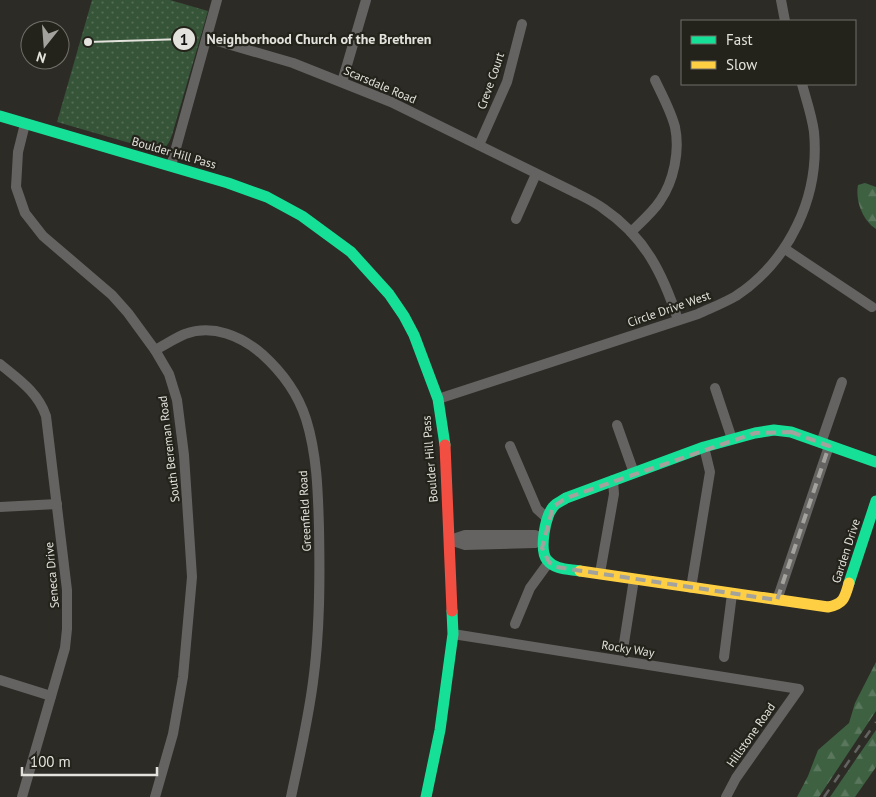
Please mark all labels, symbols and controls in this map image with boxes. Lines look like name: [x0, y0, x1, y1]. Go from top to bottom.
north arrow: [20, 20, 70, 70]
legend: [681, 20, 856, 85]
callout: Neighborhood Church of the Brethren: [171, 25, 441, 54]
text: 1: [180, 30, 188, 49]
text: Neighborhood Church of the Brethren: [207, 30, 431, 48]
text: Fast: [726, 30, 753, 49]
text: N: [34, 47, 48, 67]
street label: Creve Court: [474, 50, 507, 111]
text: Slow: [726, 55, 757, 74]
street label: Scarsdale Road: [342, 62, 419, 107]
street label: Boulder Hill Pass: [130, 133, 218, 172]
street label: Circle Drive West: [625, 287, 712, 330]
street label: South Bereman Road: [155, 395, 182, 503]
street label: Boulder Hill Pass: [418, 415, 441, 503]
street label: Greenfield Road: [295, 470, 314, 552]
street label: Garden Drive: [828, 517, 863, 585]
street label: Seneca Drive: [41, 541, 62, 609]
street label: Rocky Way: [601, 637, 656, 660]
street label: Hillstone Road: [723, 700, 778, 770]
scale bar: [22, 744, 158, 776]
text: 100 m: [30, 752, 71, 771]

